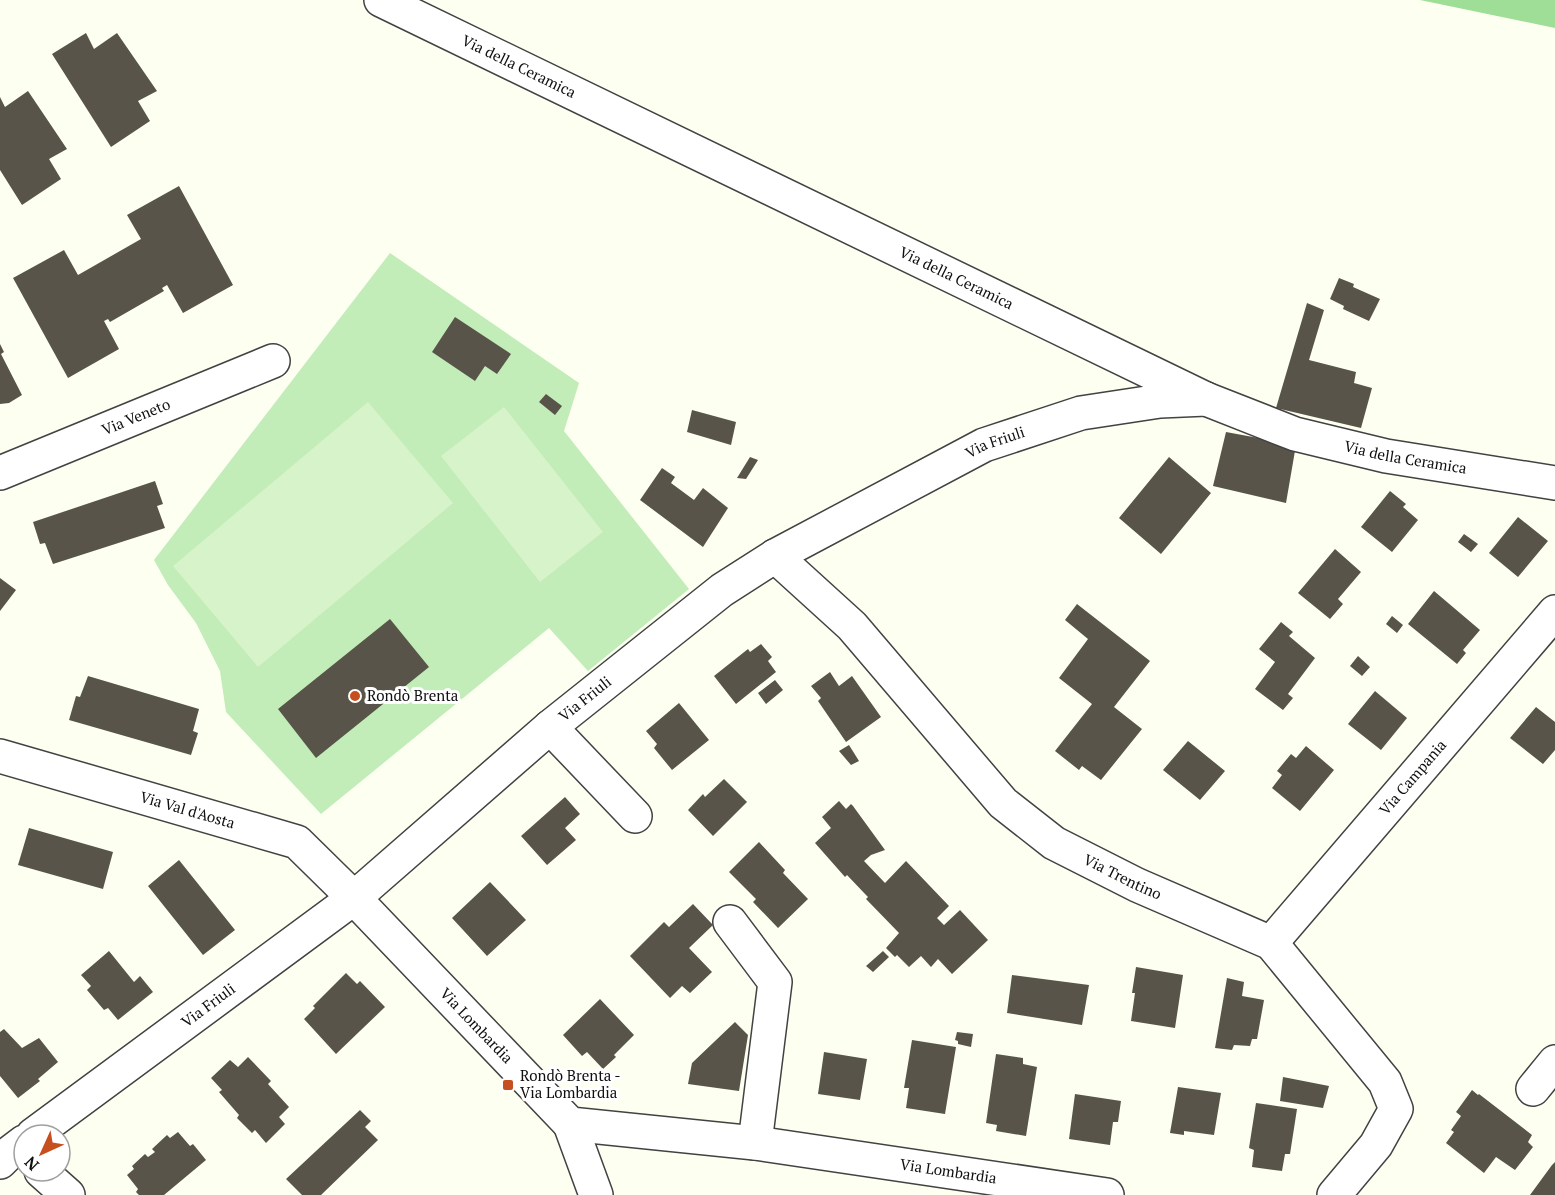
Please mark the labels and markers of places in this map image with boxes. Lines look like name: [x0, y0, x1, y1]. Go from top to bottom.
place label: Rondò Brenta: [367, 685, 459, 705]
marker: Rondò Brenta: [348, 689, 362, 703]
place label: Rondò Brenta - Via Lombardia: [520, 1065, 621, 1102]
marker: Rondò Brenta - Via Lombardia: [501, 1078, 515, 1092]

